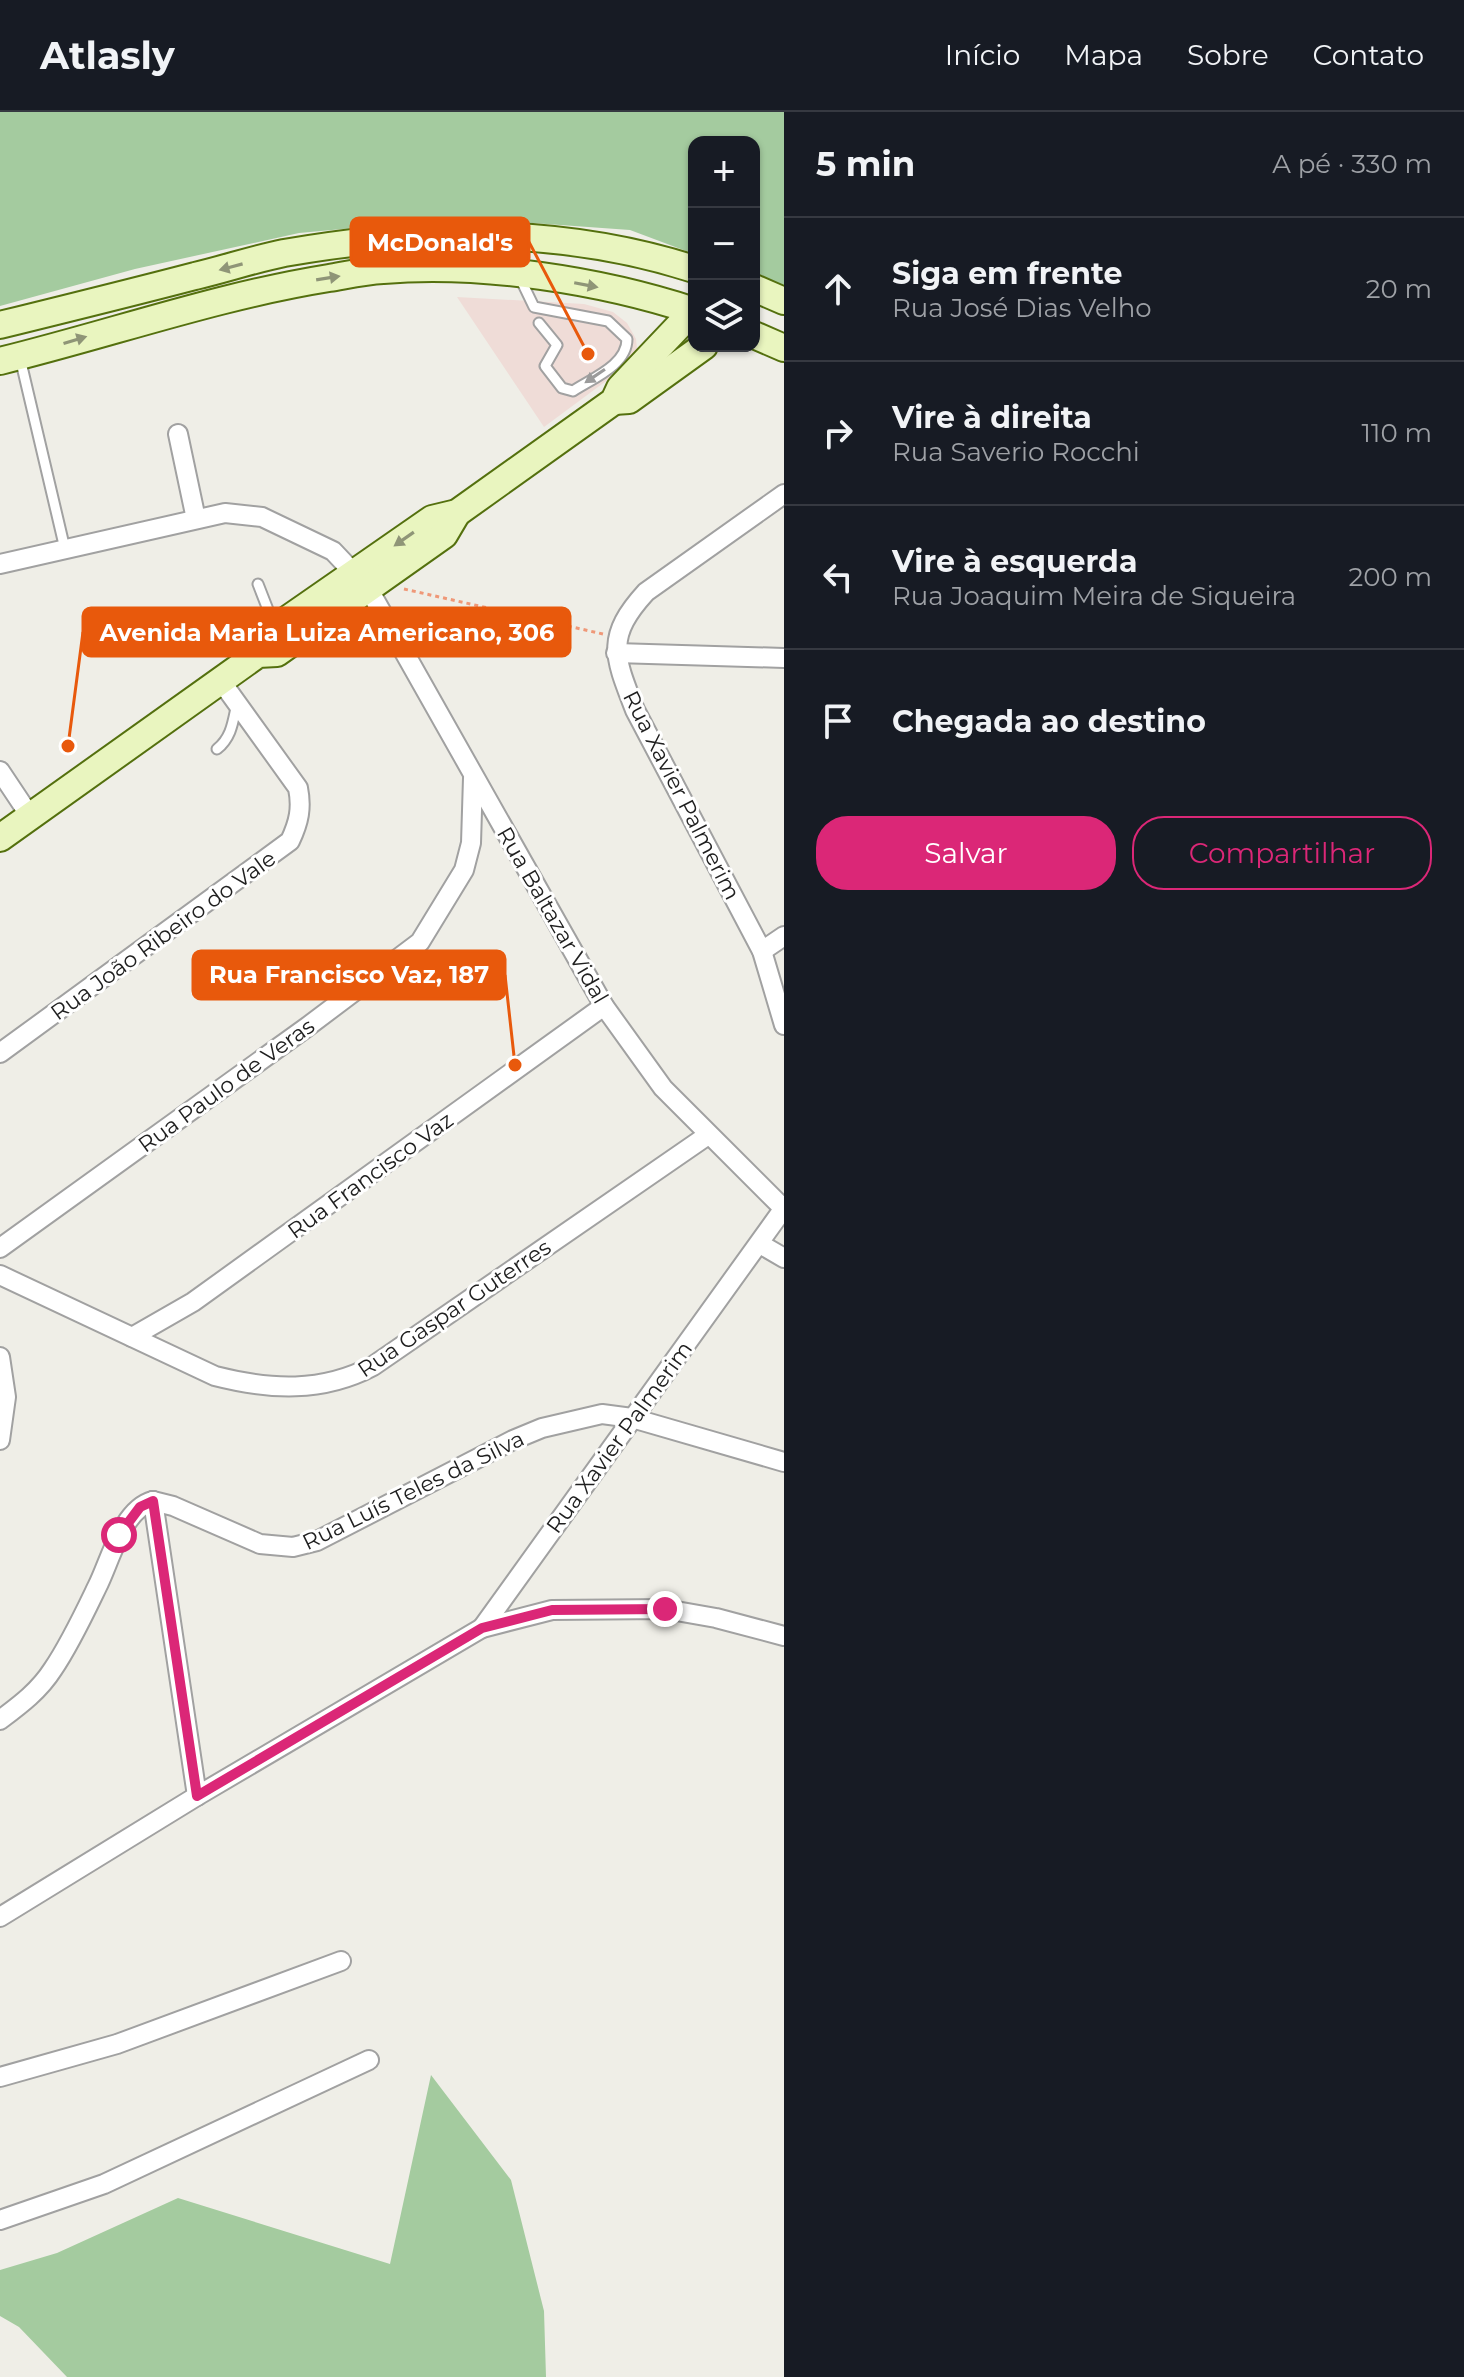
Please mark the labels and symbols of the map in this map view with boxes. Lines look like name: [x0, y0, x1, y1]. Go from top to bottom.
callout: McDonald's: [351, 218, 529, 266]
text: McDonald's: [367, 228, 513, 257]
one-way arrow: [218, 261, 242, 274]
one-way arrow: [315, 272, 340, 284]
one-way arrow: [573, 280, 598, 292]
one-way arrow: [63, 333, 87, 346]
one-way arrow: [585, 369, 606, 384]
one-way arrow: [393, 531, 414, 546]
callout: Avenida Maria Luiza Americano, 306: [83, 608, 570, 656]
text: Avenida Maria Luiza Americano, 306: [99, 618, 554, 647]
street label: Rua Xavier Palmerim: [617, 686, 746, 904]
street label: Rua Baltazar Vidal: [491, 822, 614, 1008]
street label: Rua João Ribeiro do Vale: [46, 845, 281, 1026]
callout: Rua Francisco Vaz, 187: [193, 951, 505, 999]
text: Rua Francisco Vaz, 187: [209, 960, 489, 989]
street label: Rua Paulo de Veras: [133, 1012, 320, 1158]
street label: Rua Francisco Vaz: [282, 1106, 458, 1244]
street label: Rua Gaspar Guterres: [352, 1234, 556, 1383]
street label: Rua Xavier Palmerim: [541, 1336, 698, 1539]
street label: Rua Luís Teles da Silva: [298, 1425, 528, 1556]
route start: [101, 1517, 137, 1553]
route end: [647, 1591, 683, 1627]

